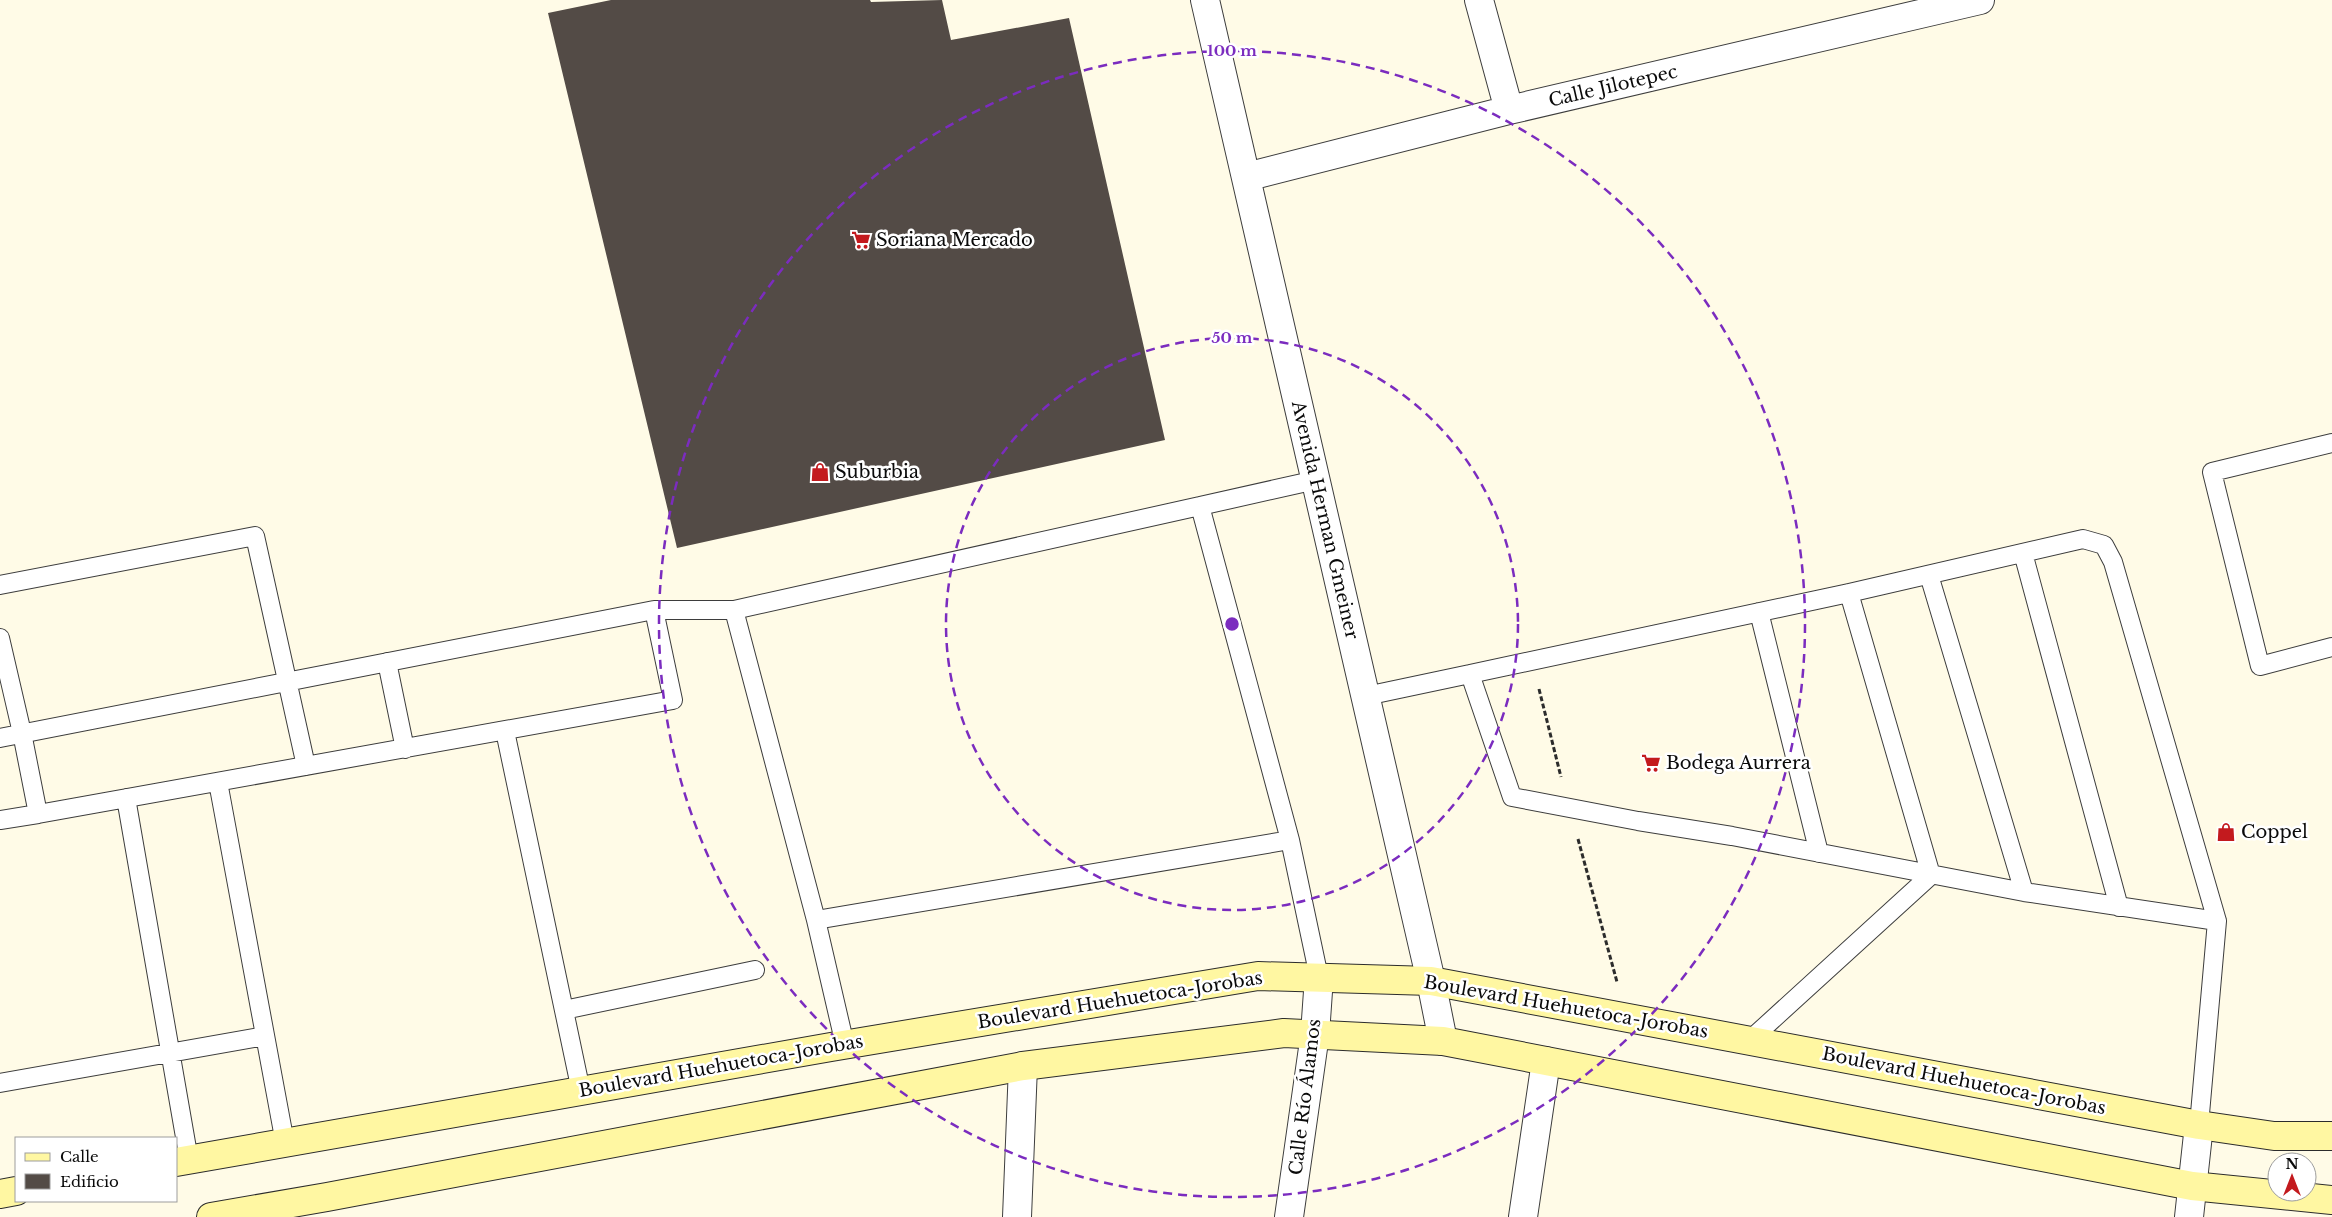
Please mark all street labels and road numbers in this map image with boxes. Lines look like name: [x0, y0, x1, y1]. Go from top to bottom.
street label: Calle Jilotepec: [1546, 60, 1680, 112]
street label: Avenida Herman Gmeiner: [1287, 398, 1363, 642]
street label: Boulevard Huehuetoca-Jorobas: [976, 967, 1264, 1033]
street label: Boulevard Huehuetoca-Jorobas: [1422, 971, 1710, 1043]
street label: Calle Río Álamos: [1284, 1018, 1325, 1176]
street label: Boulevard Huehuetoca-Jorobas: [577, 1030, 865, 1102]
street label: Boulevard Huehuetoca-Jorobas: [1820, 1043, 2108, 1119]

